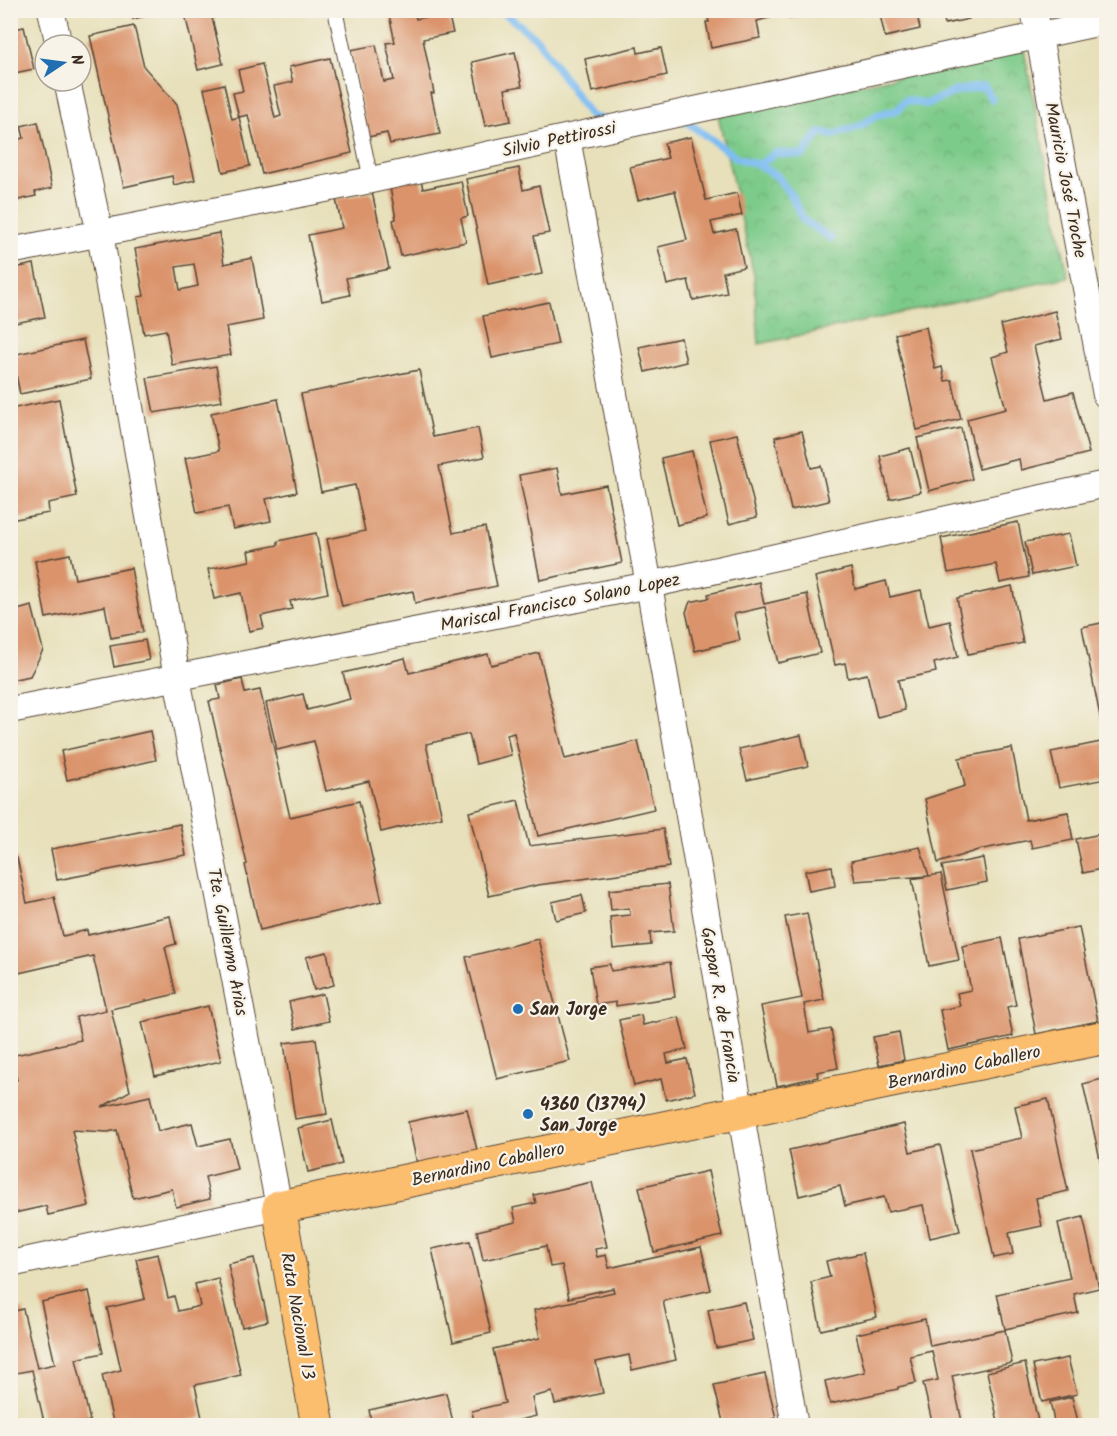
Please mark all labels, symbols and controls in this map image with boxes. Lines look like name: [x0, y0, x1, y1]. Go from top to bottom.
north arrow: [33, 33, 93, 93]
text: N: [63, 52, 89, 68]
street label: Mauricio José Troche: [1035, 100, 1094, 261]
street label: Silvio Pettirossi: [500, 114, 619, 167]
street label: Mariscal Francisco Solano Lopez: [438, 566, 683, 641]
street label: Tte. Guillermo Arias: [198, 866, 255, 1019]
street label: Gaspar R. de Francia: [692, 925, 748, 1085]
place label: San Jorge: [530, 996, 607, 1025]
marker: San Jorge: [511, 1002, 525, 1016]
street label: Bernardino Caballero: [885, 1038, 1044, 1099]
place label: 4360 (13794) San Jorge: [540, 1091, 646, 1141]
marker: 4360 (13794) San Jorge: [521, 1107, 535, 1121]
street label: Bernardino Caballero: [409, 1135, 568, 1196]
street label: Ruta Nacional 13: [271, 1250, 322, 1382]

